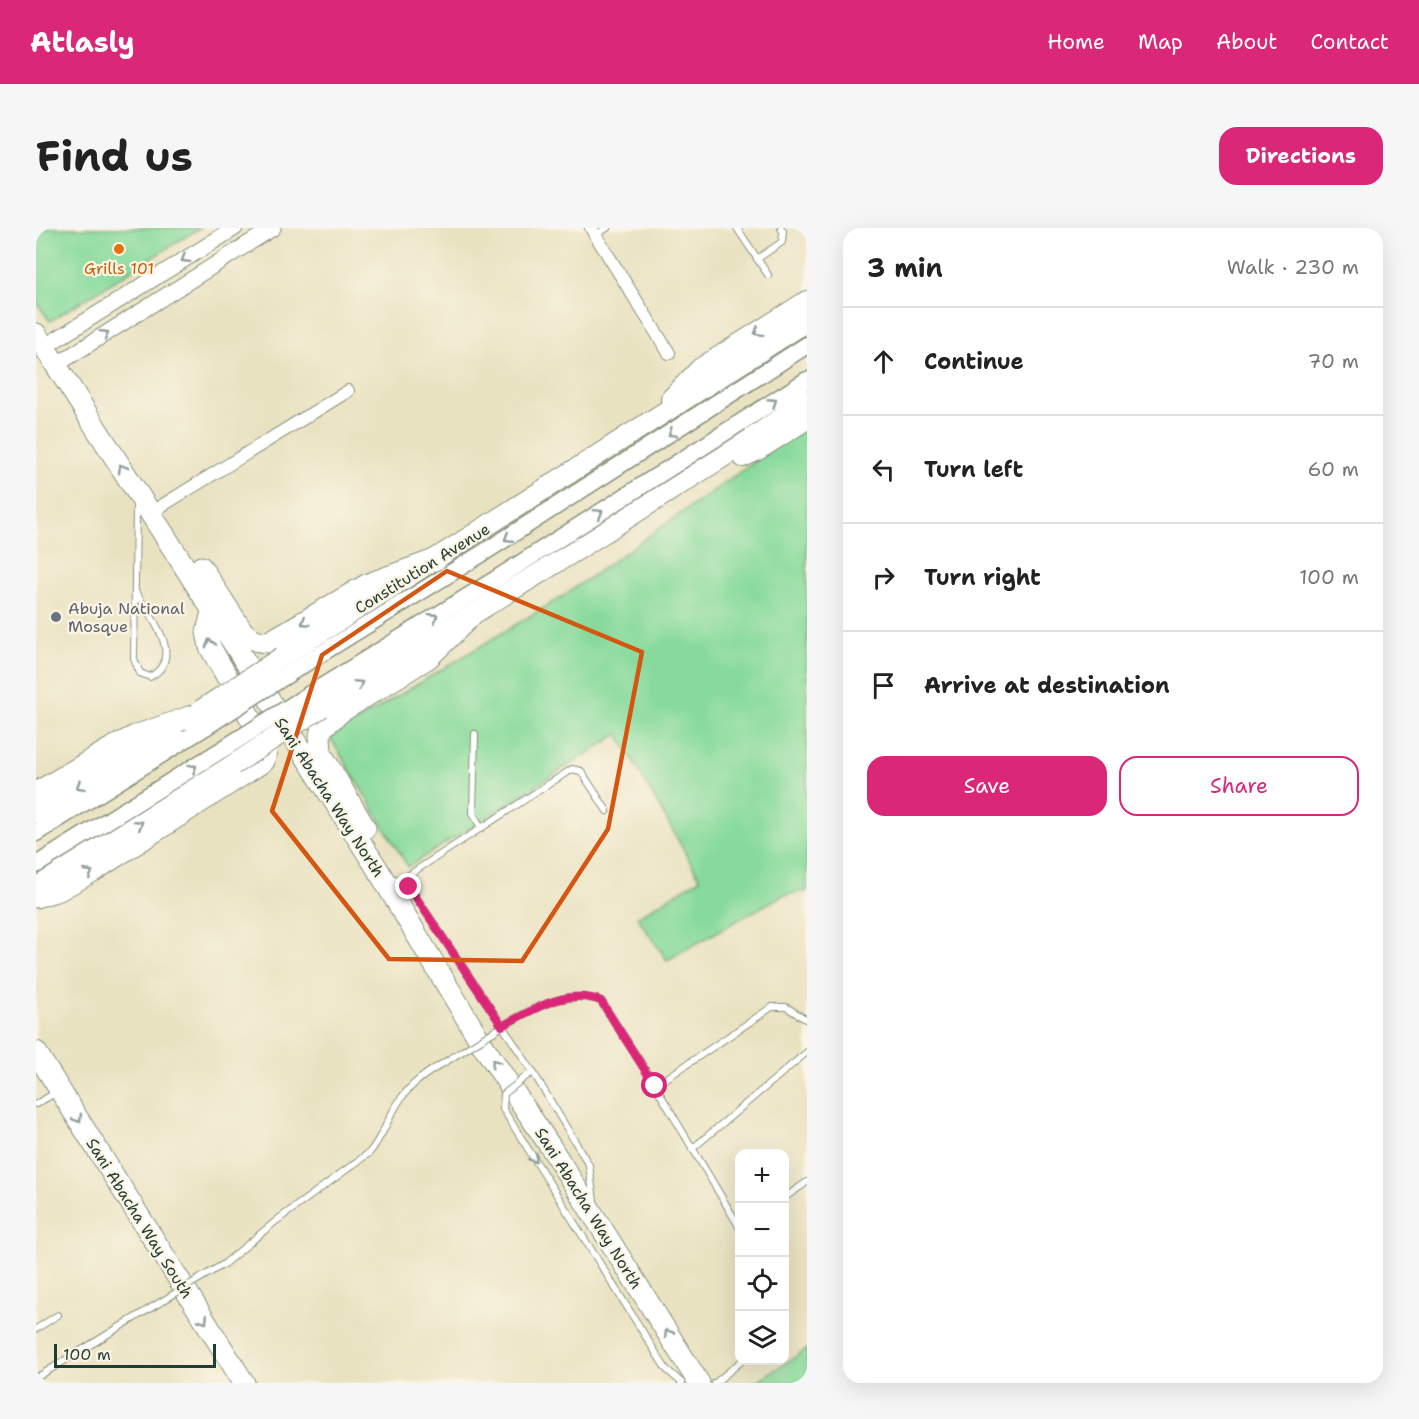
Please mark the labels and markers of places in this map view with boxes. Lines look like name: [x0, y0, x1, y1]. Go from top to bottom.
marker: Grills 101: [112, 242, 126, 256]
place label: Grills 101: [84, 258, 154, 279]
place label: Abuja National Mosque: [68, 598, 185, 637]
marker: Abuja National Mosque: [49, 610, 63, 624]

